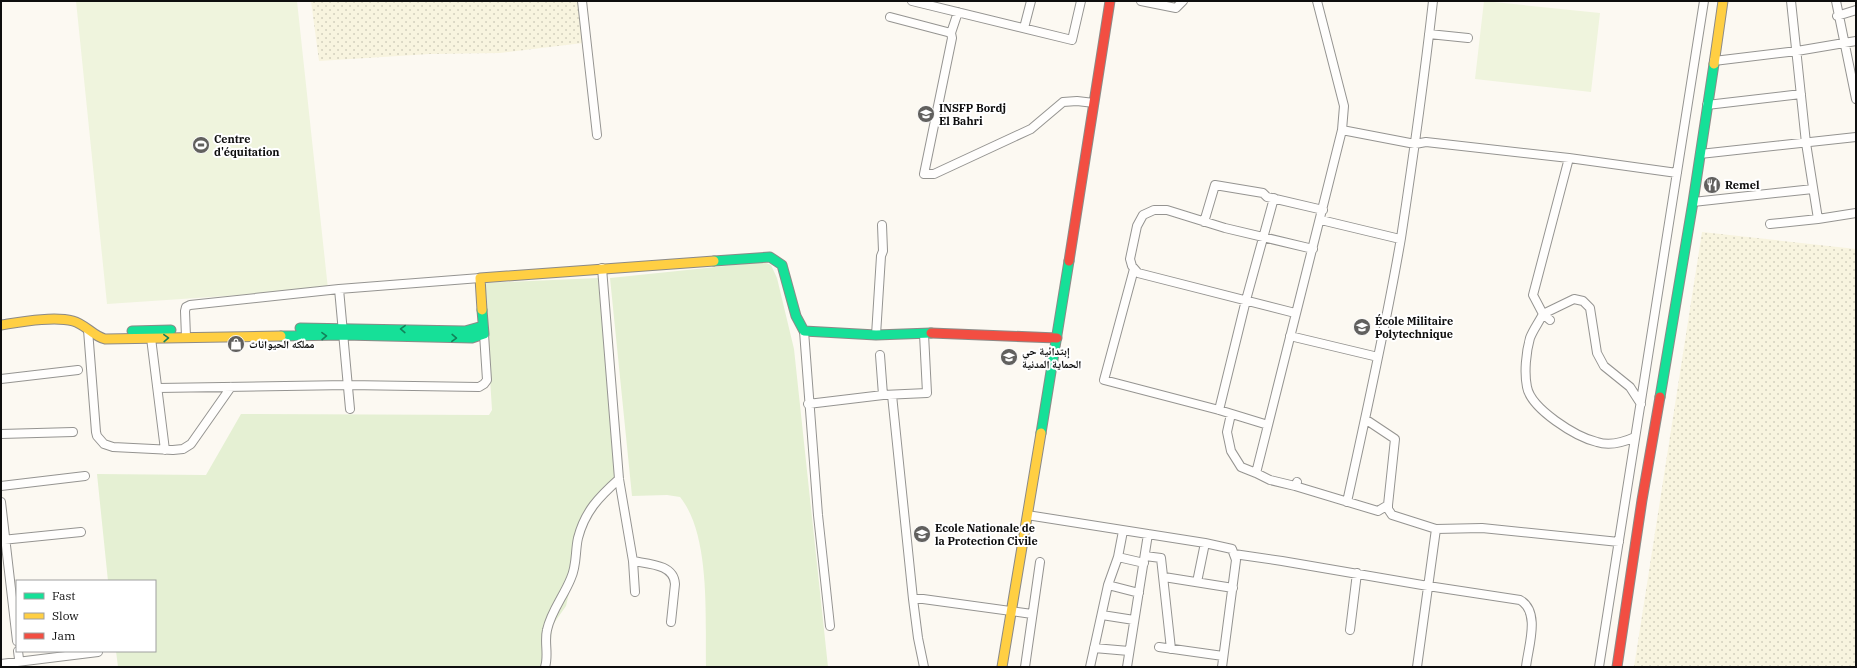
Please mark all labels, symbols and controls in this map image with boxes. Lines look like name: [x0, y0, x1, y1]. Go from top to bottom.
place label: INSFP Bordj El Bahri: [939, 101, 1006, 128]
school or university icon: INSFP Bordj El Bahri: [916, 104, 936, 124]
place label: Centre d'équitation: [214, 132, 280, 159]
sports icon: Centre d'équitation: [191, 135, 211, 155]
restaurant icon: Remel: [1702, 175, 1722, 195]
place label: Remel: [1725, 178, 1760, 192]
place label: École Militaire Polytechnique: [1375, 313, 1453, 341]
school or university icon: École Militaire Polytechnique: [1352, 317, 1372, 337]
one-way arrow: [400, 325, 406, 333]
one-way arrow: [321, 331, 327, 340]
one-way arrow: [163, 333, 169, 342]
shop icon: مملكه الحيوانات: [226, 334, 246, 354]
one-way arrow: [451, 334, 457, 343]
place label: مملكه الحيوانات: [249, 337, 315, 351]
place label: إبتدائية حي الحماية المدنية: [1022, 344, 1081, 371]
school or university icon: إبتدائية حي الحماية المدنية: [999, 347, 1019, 367]
place label: Ecole Nationale de la Protection Civile: [935, 521, 1038, 548]
school or university icon: Ecole Nationale de la Protection Civile: [912, 524, 932, 544]
legend: [16, 580, 156, 652]
text: Fast: [52, 588, 76, 603]
text: Slow: [52, 608, 79, 623]
text: Jam: [52, 628, 76, 643]

